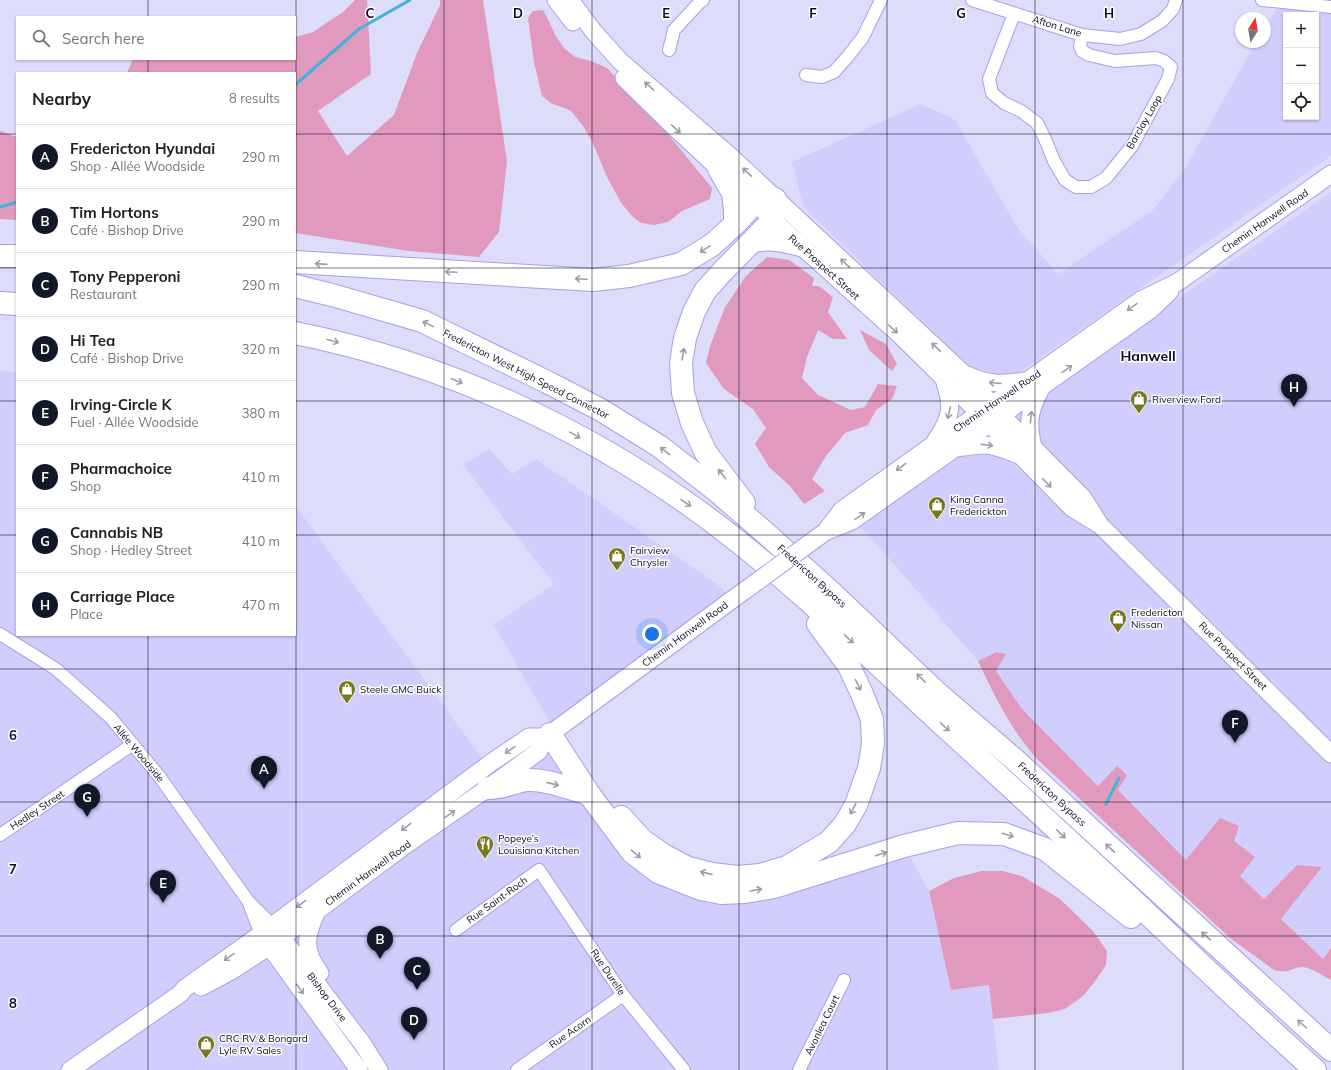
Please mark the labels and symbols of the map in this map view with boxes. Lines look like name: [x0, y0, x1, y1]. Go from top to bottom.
text: C: [366, 5, 375, 21]
text: D: [513, 5, 523, 21]
text: E: [662, 5, 670, 21]
text: F: [809, 5, 817, 21]
text: G: [956, 5, 966, 21]
text: H: [1104, 5, 1114, 21]
street label: Afton Lane: [1031, 12, 1083, 40]
north arrow: [1235, 12, 1271, 48]
one-way arrow: [644, 82, 655, 91]
street label: Barclay Loop: [1123, 93, 1165, 151]
one-way arrow: [670, 124, 680, 133]
one-way arrow: [742, 167, 752, 177]
street label: Chemin Hanwell Road: [1219, 186, 1311, 256]
street label: Rue Prospect Street: [786, 232, 863, 303]
one-way arrow: [699, 245, 711, 253]
one-way arrow: [840, 258, 850, 268]
one-way arrow: [315, 260, 328, 267]
one-way arrow: [445, 268, 458, 275]
one-way arrow: [575, 276, 588, 283]
one-way arrow: [1126, 302, 1137, 311]
one-way arrow: [422, 320, 434, 327]
one-way arrow: [887, 324, 897, 333]
street label: Fredericton West High Speed Connector: [441, 326, 612, 422]
one-way arrow: [326, 338, 339, 346]
one-way arrow: [931, 342, 941, 352]
district label: Hanwell: [1120, 347, 1176, 365]
one-way arrow: [679, 348, 687, 361]
one-way arrow: [1062, 365, 1073, 373]
street label: Chemin Hanwell Road: [951, 367, 1043, 435]
pin: H: [1281, 374, 1307, 407]
one-way arrow: [450, 377, 462, 385]
one-way arrow: [989, 379, 1002, 387]
shop icon: Riverview Ford: [1129, 389, 1149, 414]
place label: Riverview Ford: [1152, 393, 1221, 406]
one-way arrow: [944, 407, 952, 420]
one-way arrow: [1027, 411, 1034, 424]
one-way arrow: [569, 431, 581, 439]
one-way arrow: [980, 442, 993, 449]
one-way arrow: [660, 447, 671, 456]
one-way arrow: [896, 463, 907, 471]
one-way arrow: [718, 469, 726, 480]
one-way arrow: [1042, 478, 1052, 488]
place label: King Canna Frederickton: [950, 493, 1007, 518]
shop icon: King Canna Frederickton: [927, 495, 947, 520]
one-way arrow: [680, 499, 691, 507]
one-way arrow: [854, 512, 865, 520]
street label: Fredericton Bypass: [775, 542, 849, 610]
place label: Fairview Chrysler: [630, 544, 670, 569]
shop icon: Fairview Chrysler: [607, 546, 627, 571]
street label: Chemin Hanwell Road: [639, 598, 731, 670]
place label: Fredericton Nissan: [1131, 606, 1183, 631]
shop icon: Fredericton Nissan: [1108, 608, 1128, 633]
street label: Rue Prospect Street: [1196, 619, 1270, 693]
your location: [642, 624, 662, 644]
one-way arrow: [844, 634, 854, 643]
one-way arrow: [916, 673, 926, 683]
shop icon: Steele GMC Buick: [337, 679, 357, 704]
one-way arrow: [855, 679, 862, 691]
place label: Steele GMC Buick: [360, 683, 442, 696]
pin: F: [1222, 710, 1248, 743]
street label: Allée Woodside: [111, 721, 167, 785]
one-way arrow: [940, 722, 950, 732]
text: 6: [9, 727, 17, 743]
one-way arrow: [505, 746, 516, 754]
pin: A: [251, 756, 277, 789]
street label: Fredericton Bypass: [1015, 759, 1089, 829]
one-way arrow: [546, 780, 559, 788]
pin: G: [74, 784, 100, 817]
street label: Hedley Street: [7, 787, 67, 833]
one-way arrow: [849, 803, 857, 815]
one-way arrow: [445, 810, 456, 818]
one-way arrow: [400, 822, 411, 831]
one-way arrow: [1056, 829, 1066, 839]
place label: Popeye’s Louisiana Kitchen: [498, 832, 579, 857]
one-way arrow: [1001, 832, 1014, 839]
restaurant icon: Popeye’s Louisiana Kitchen: [475, 834, 495, 859]
street label: Chemin Hanwell Road: [322, 837, 414, 909]
one-way arrow: [1106, 844, 1116, 853]
one-way arrow: [874, 849, 886, 857]
one-way arrow: [631, 850, 642, 859]
text: 7: [9, 861, 17, 877]
one-way arrow: [700, 868, 713, 876]
pin: E: [150, 870, 176, 903]
street label: Rue Saint-Roch: [464, 873, 530, 926]
one-way arrow: [749, 886, 762, 894]
one-way arrow: [296, 900, 307, 908]
pin: B: [367, 926, 393, 959]
one-way arrow: [1201, 931, 1211, 941]
street label: Rue Durelle: [588, 946, 628, 998]
one-way arrow: [224, 953, 235, 961]
pin: C: [404, 957, 430, 990]
street label: Bishop Drive: [304, 970, 350, 1024]
one-way arrow: [296, 983, 304, 994]
street label: Avonlea Court: [802, 992, 842, 1057]
text: 8: [9, 995, 17, 1011]
pin: D: [401, 1007, 427, 1040]
street label: Rue Acorn: [547, 1013, 594, 1051]
one-way arrow: [1297, 1019, 1307, 1029]
place label: CRC RV & Bongard Lyle RV Sales: [219, 1032, 308, 1057]
shop icon: CRC RV & Bongard Lyle RV Sales: [196, 1034, 216, 1059]

